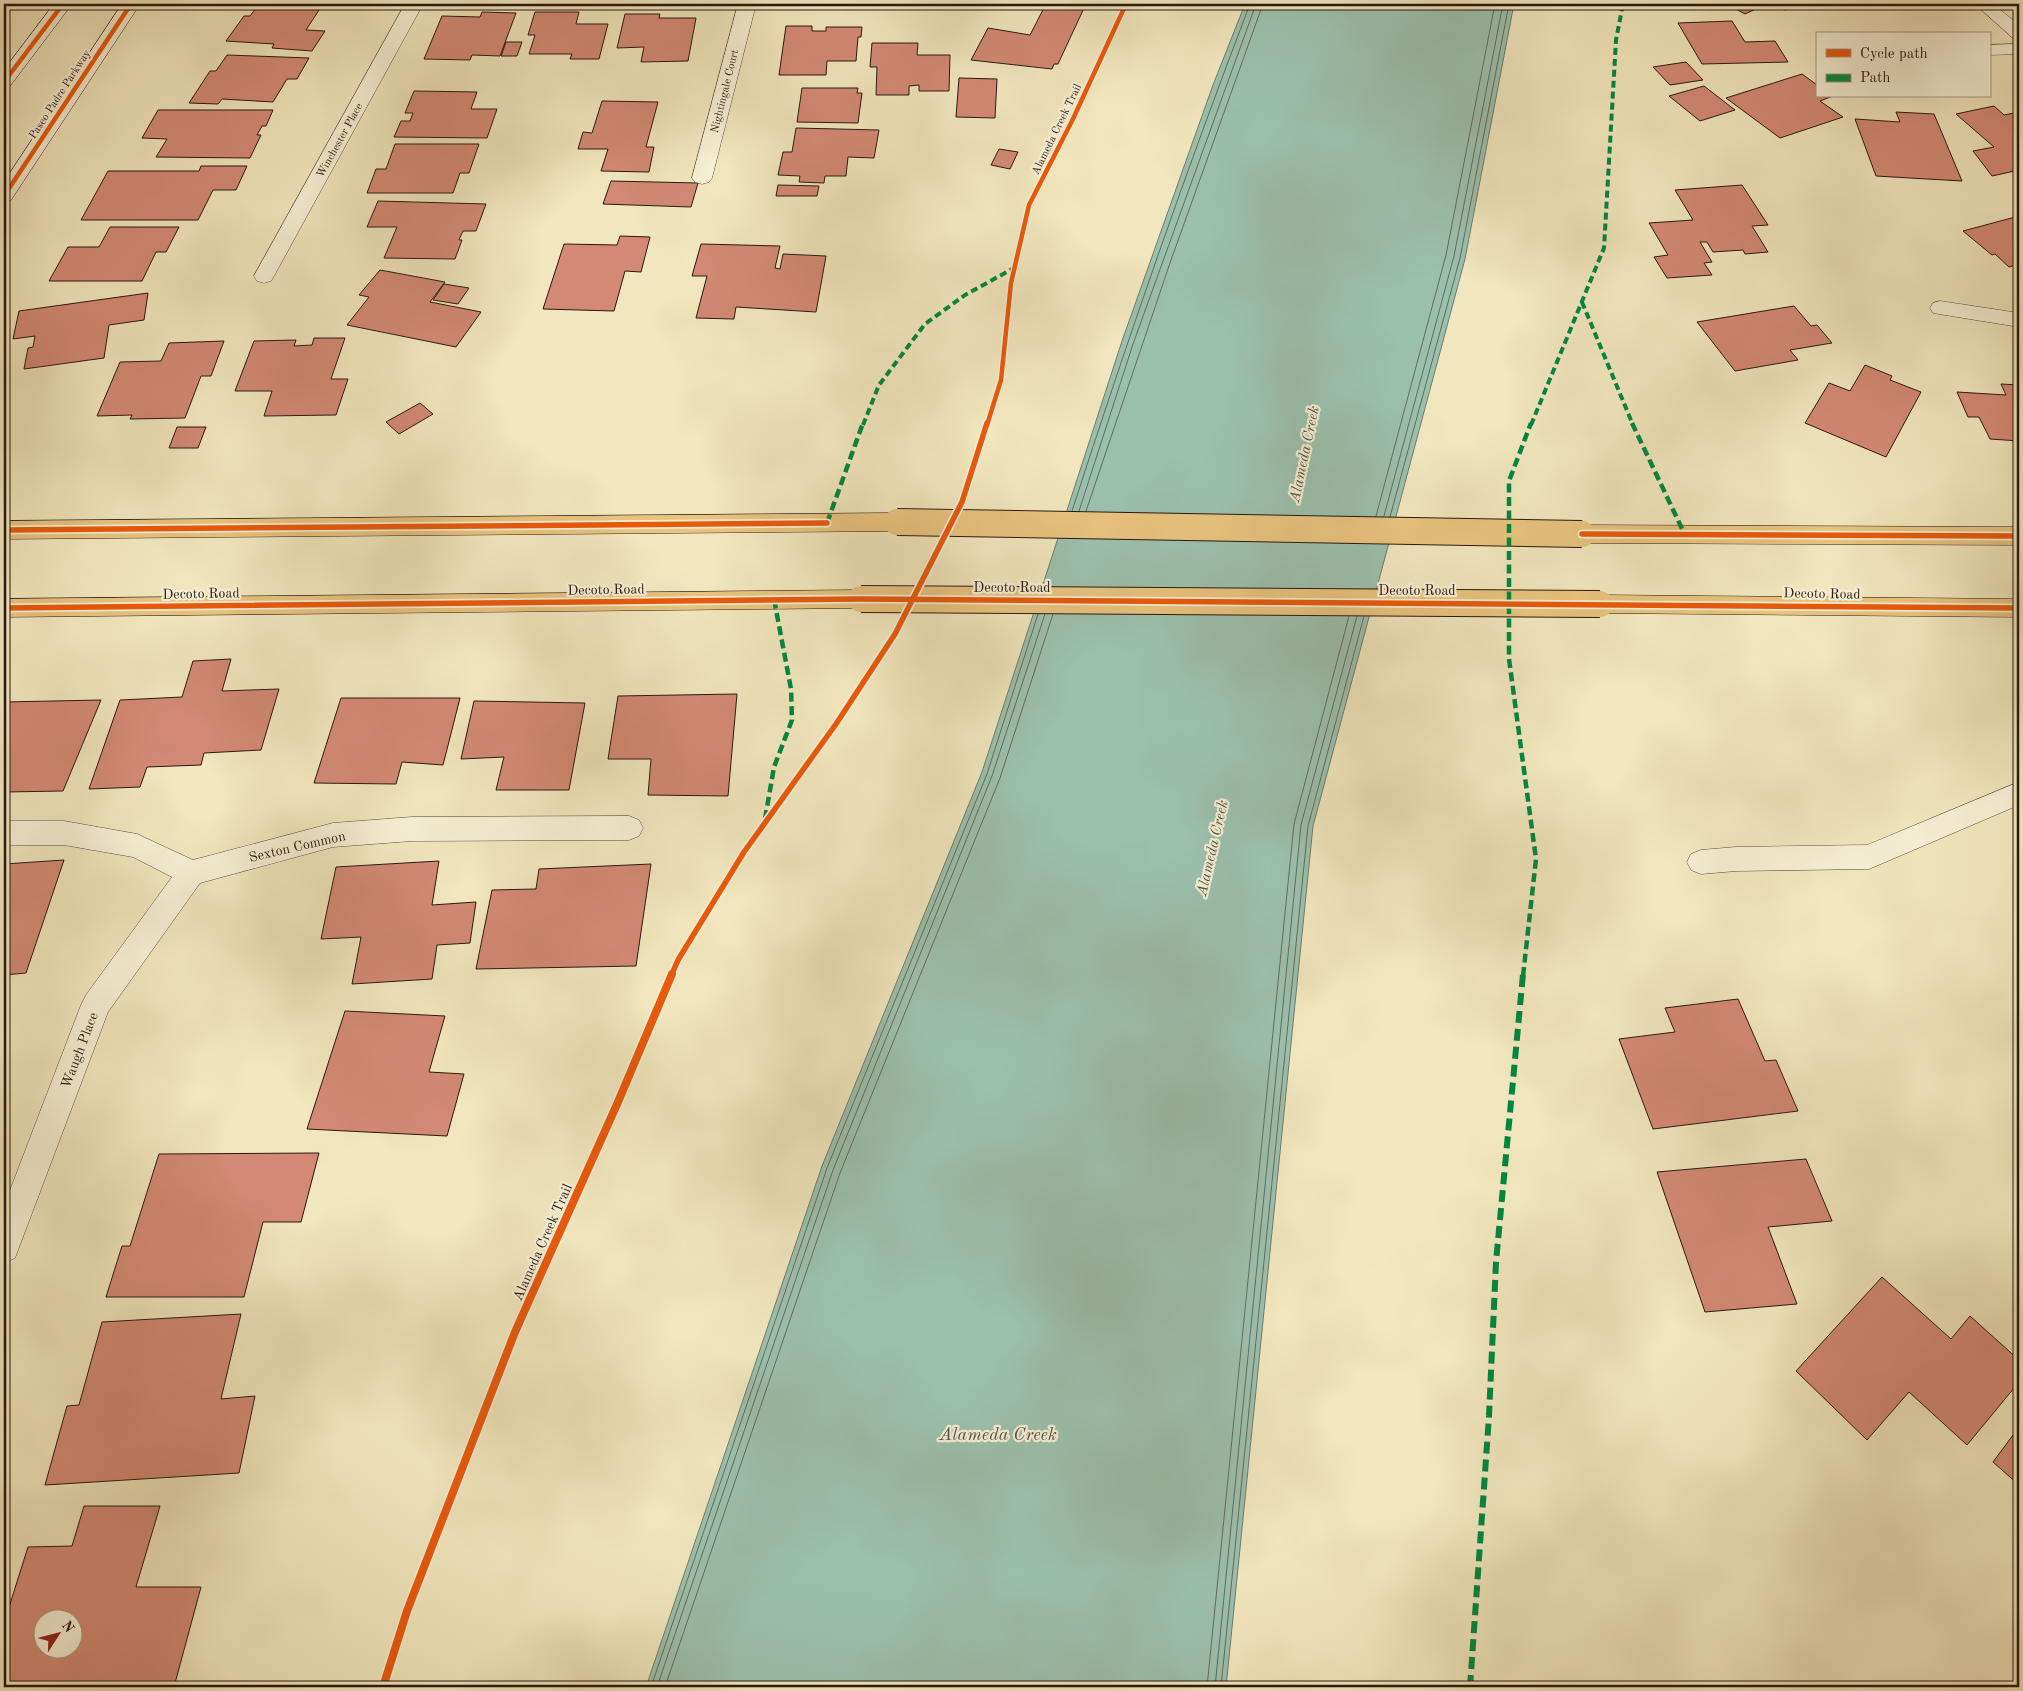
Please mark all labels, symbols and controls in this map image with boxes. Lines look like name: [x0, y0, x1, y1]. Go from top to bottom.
legend: [1816, 32, 1990, 98]
text: Cycle path: [1860, 47, 1928, 62]
street label: Paseo Padre Parkway: [27, 48, 93, 141]
street label: Nightingale Court: [710, 48, 741, 134]
text: Path: [1860, 71, 1890, 86]
street label: Alameda Creek Trail: [1031, 83, 1084, 177]
street label: Winchester Place: [315, 102, 365, 180]
water label: Alameda Creek: [1288, 405, 1323, 505]
street label: Decoto Road: [973, 581, 1051, 595]
street label: Decoto Road: [567, 582, 645, 598]
street label: Decoto Road: [1378, 584, 1456, 598]
street label: Decoto Road: [162, 586, 240, 602]
street label: Decoto Road: [1783, 586, 1861, 602]
water label: Alameda Creek: [1195, 799, 1232, 899]
street label: Sexton Common: [248, 829, 347, 865]
street label: Waugh Place: [59, 1010, 101, 1090]
street label: Alameda Creek Trail: [511, 1182, 575, 1303]
water label: Alameda Creek: [938, 1426, 1057, 1444]
north arrow: [32, 1608, 82, 1658]
text: N: [59, 1619, 77, 1636]

